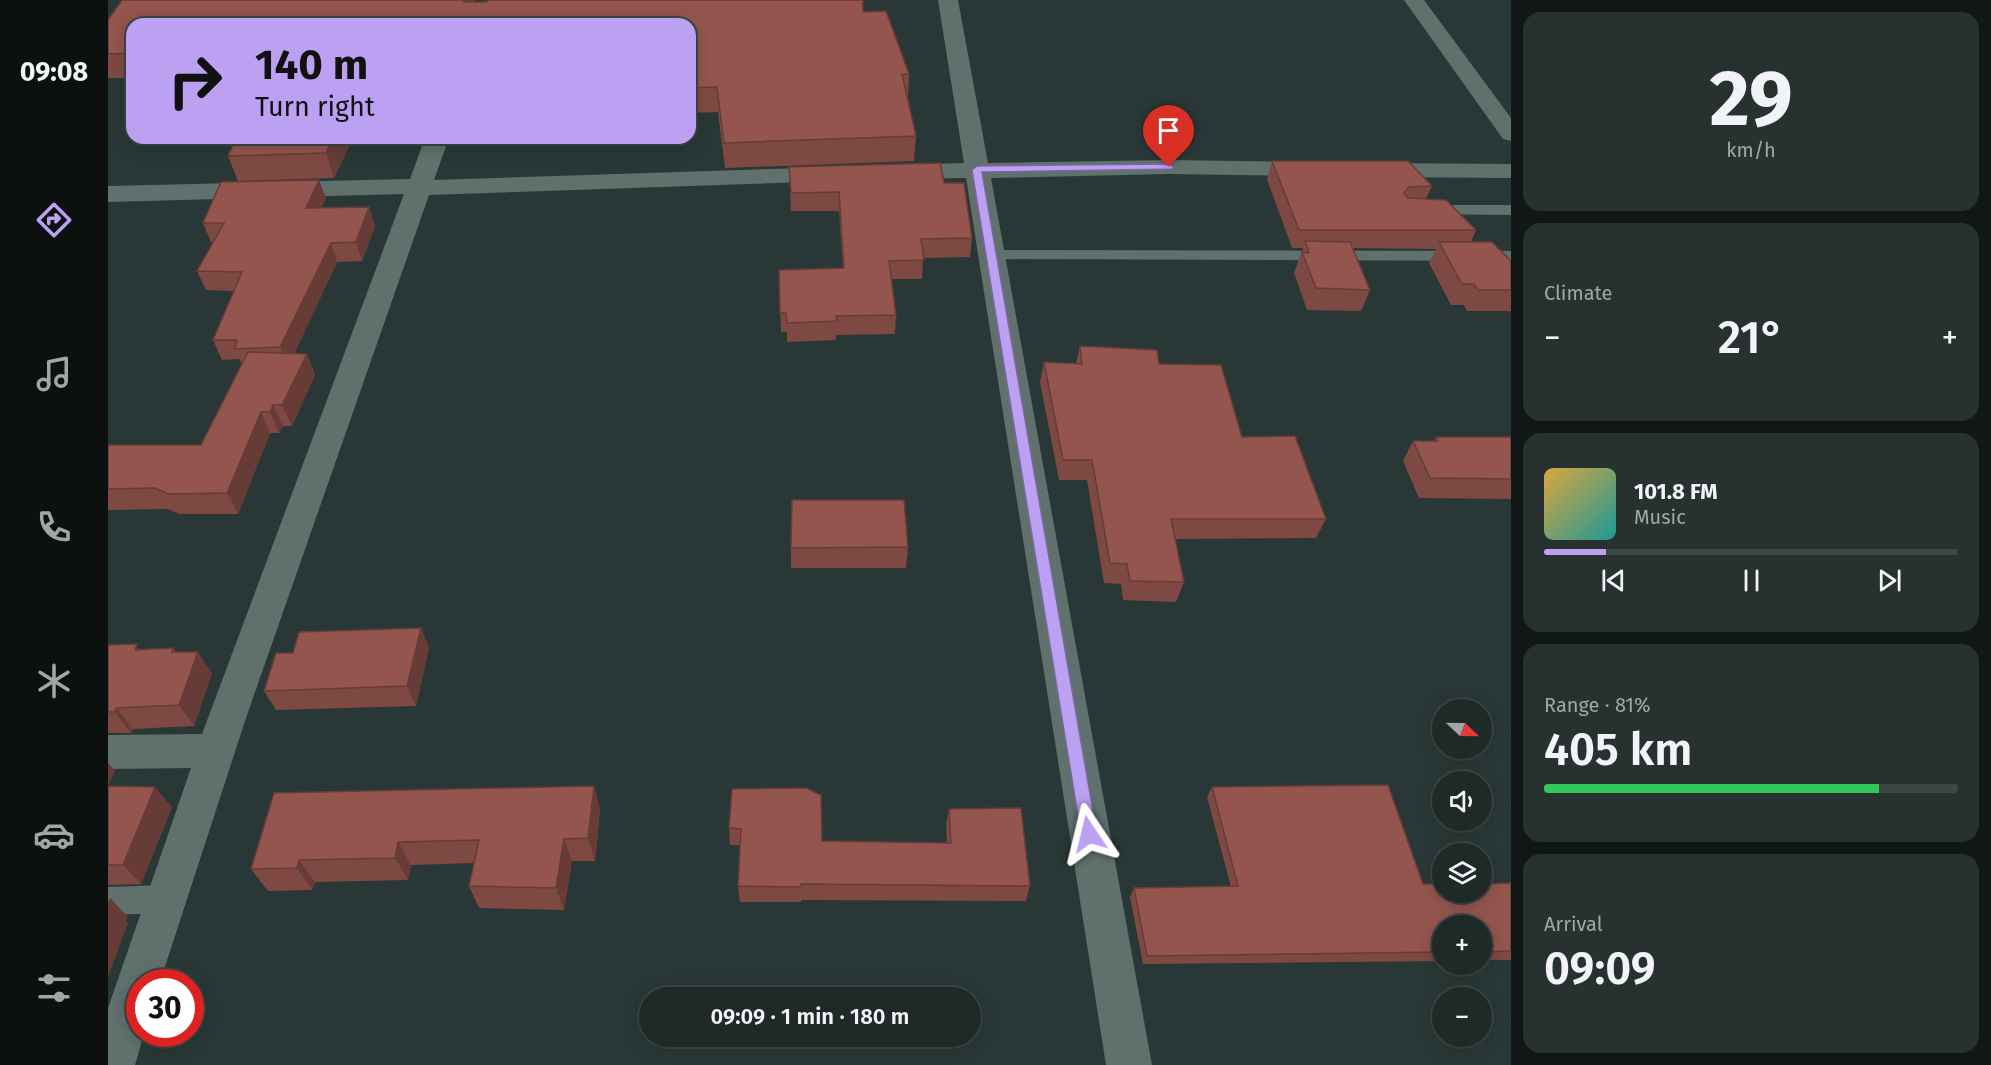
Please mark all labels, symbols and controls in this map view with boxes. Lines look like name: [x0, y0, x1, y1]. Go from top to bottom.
text: 140 m: [255, 40, 368, 90]
icon: right: [156, 42, 234, 120]
text: 29: [1709, 52, 1793, 146]
text: 09:08: [20, 56, 88, 88]
text: Turn right: [255, 91, 375, 123]
pin: [1143, 105, 1194, 167]
icon: arrive: [1152, 114, 1185, 147]
text: km/h: [1726, 138, 1776, 162]
icon: directions: [33, 199, 75, 241]
text: Climate: [1544, 281, 1612, 305]
text: 21°: [1718, 311, 1784, 365]
text: −: [1544, 318, 1561, 358]
text: +: [1942, 318, 1958, 358]
icon: music: [33, 353, 75, 395]
text: 101.8 FM: [1634, 478, 1718, 505]
text: Music: [1634, 505, 1686, 529]
icon: phone: [33, 506, 75, 548]
icon: previous: [1597, 564, 1630, 597]
icon: pause: [1735, 564, 1768, 597]
icon: next: [1873, 564, 1906, 597]
icon: climate: [33, 660, 75, 702]
text: Range · 81%: [1544, 693, 1650, 717]
north arrow: [1432, 699, 1492, 759]
map controls: [1432, 699, 1492, 1047]
text: 405 km: [1544, 723, 1692, 777]
button: sound: [1432, 771, 1492, 831]
position arrow: [1057, 802, 1121, 866]
icon: car: [33, 814, 75, 856]
button: layers: [1432, 843, 1492, 903]
text: Arrival: [1544, 912, 1603, 936]
button: +: [1432, 915, 1492, 975]
text: 09:09: [1544, 942, 1656, 996]
icon: filters: [33, 967, 75, 1009]
speed limit sign: 30: [126, 969, 204, 1047]
button: −: [1432, 987, 1492, 1047]
text: 09:09 · 1 min · 180 m: [710, 1003, 910, 1030]

